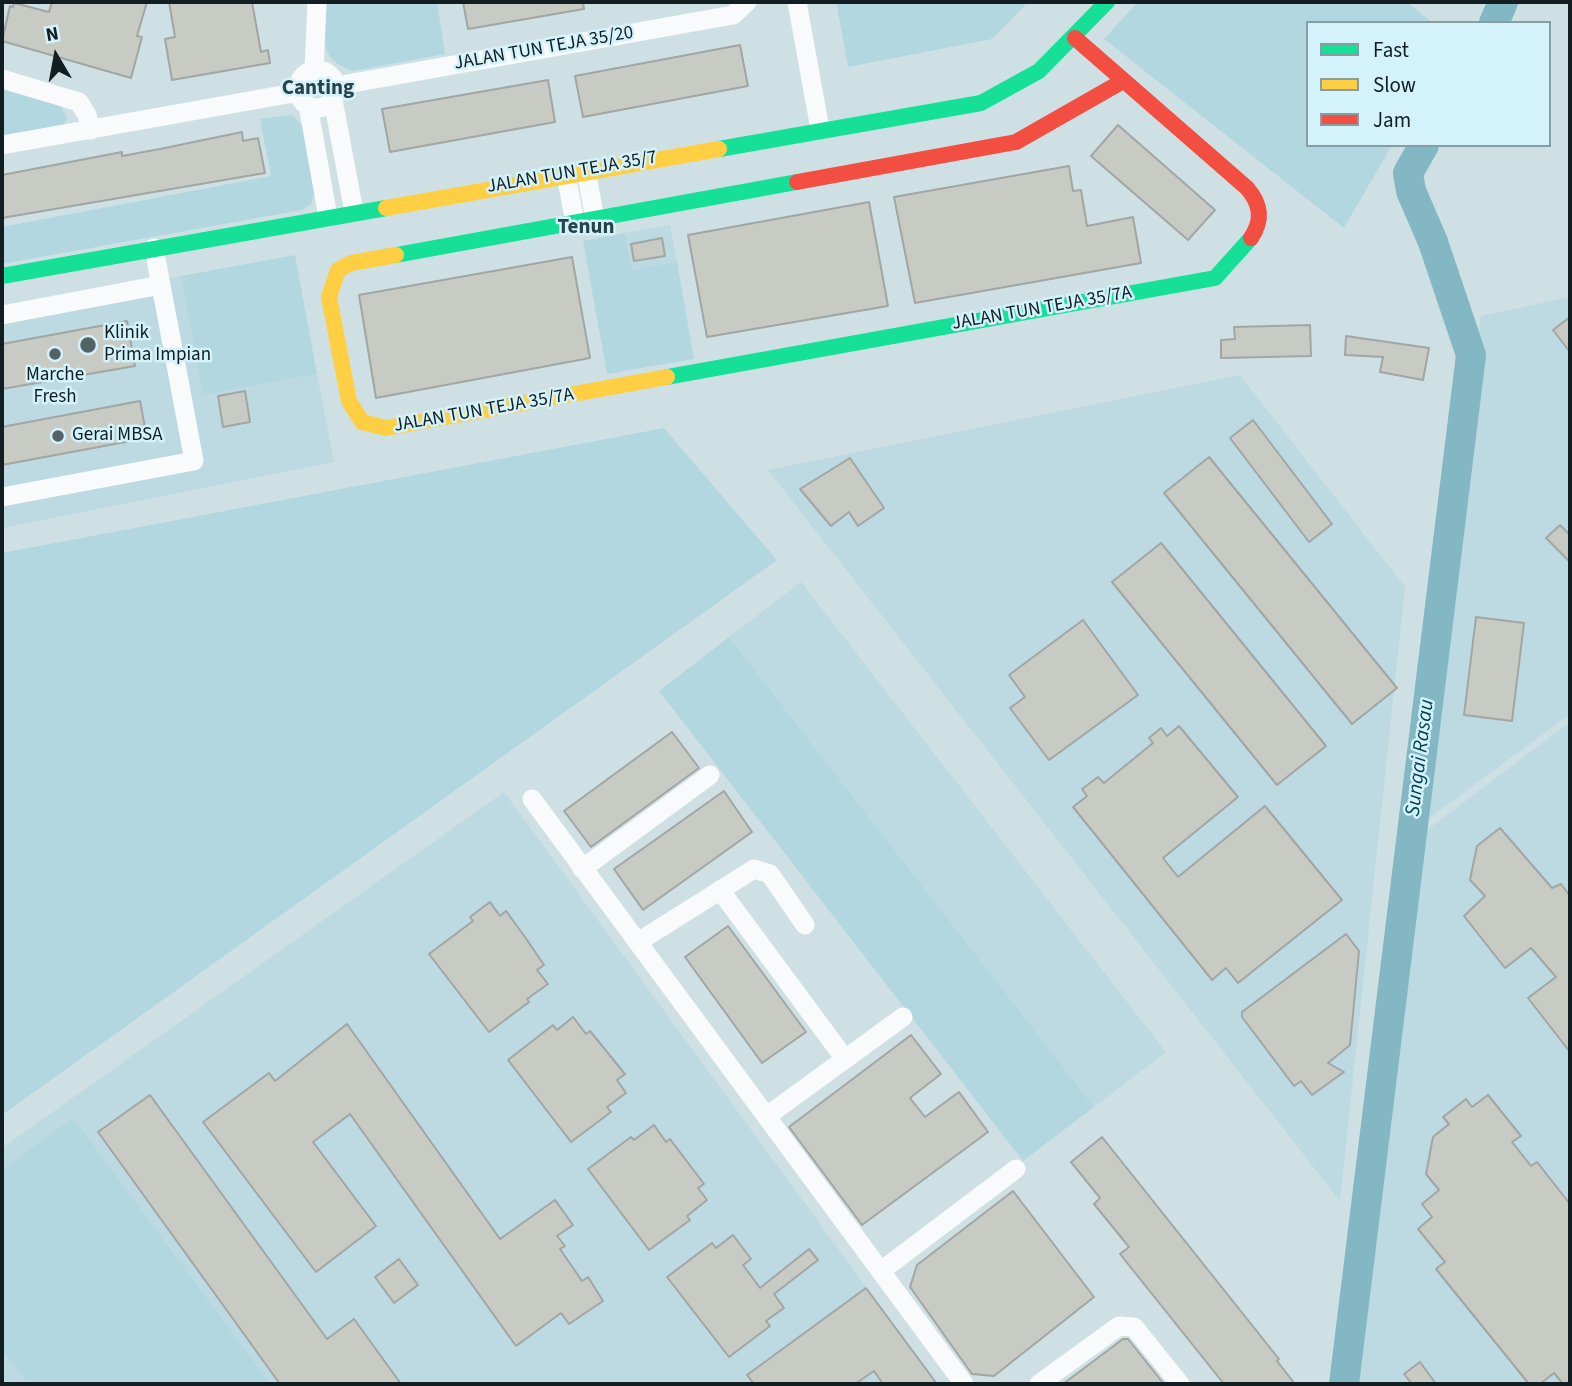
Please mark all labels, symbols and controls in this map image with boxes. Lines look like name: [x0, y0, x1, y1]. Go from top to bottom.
text: N: [44, 20, 61, 49]
north arrow: [21, 21, 91, 91]
legend: [1306, 21, 1551, 147]
street label: JALAN TUN TEJA 35/20: [453, 22, 635, 76]
text: Fast: [1373, 35, 1409, 65]
text: Slow: [1373, 70, 1416, 100]
district label: Canting: [282, 76, 354, 102]
text: Jam: [1373, 105, 1411, 135]
street label: JALAN TUN TEJA 35/7: [485, 147, 659, 199]
district label: Tenun: [558, 215, 614, 241]
street label: JALAN TUN TEJA 35/7A: [950, 282, 1134, 336]
place label: Klinik Prima Impian: [104, 323, 211, 367]
marker: Klinik Prima Impian: [78, 335, 98, 355]
marker: Marche Fresh: [47, 346, 63, 362]
place label: Marche Fresh: [26, 365, 84, 409]
street label: JALAN TUN TEJA 35/7A: [392, 384, 576, 438]
place label: Gerai MBSA: [72, 425, 163, 447]
marker: Gerai MBSA: [50, 428, 66, 444]
water label: Sungai Rasau: [1401, 698, 1441, 818]

